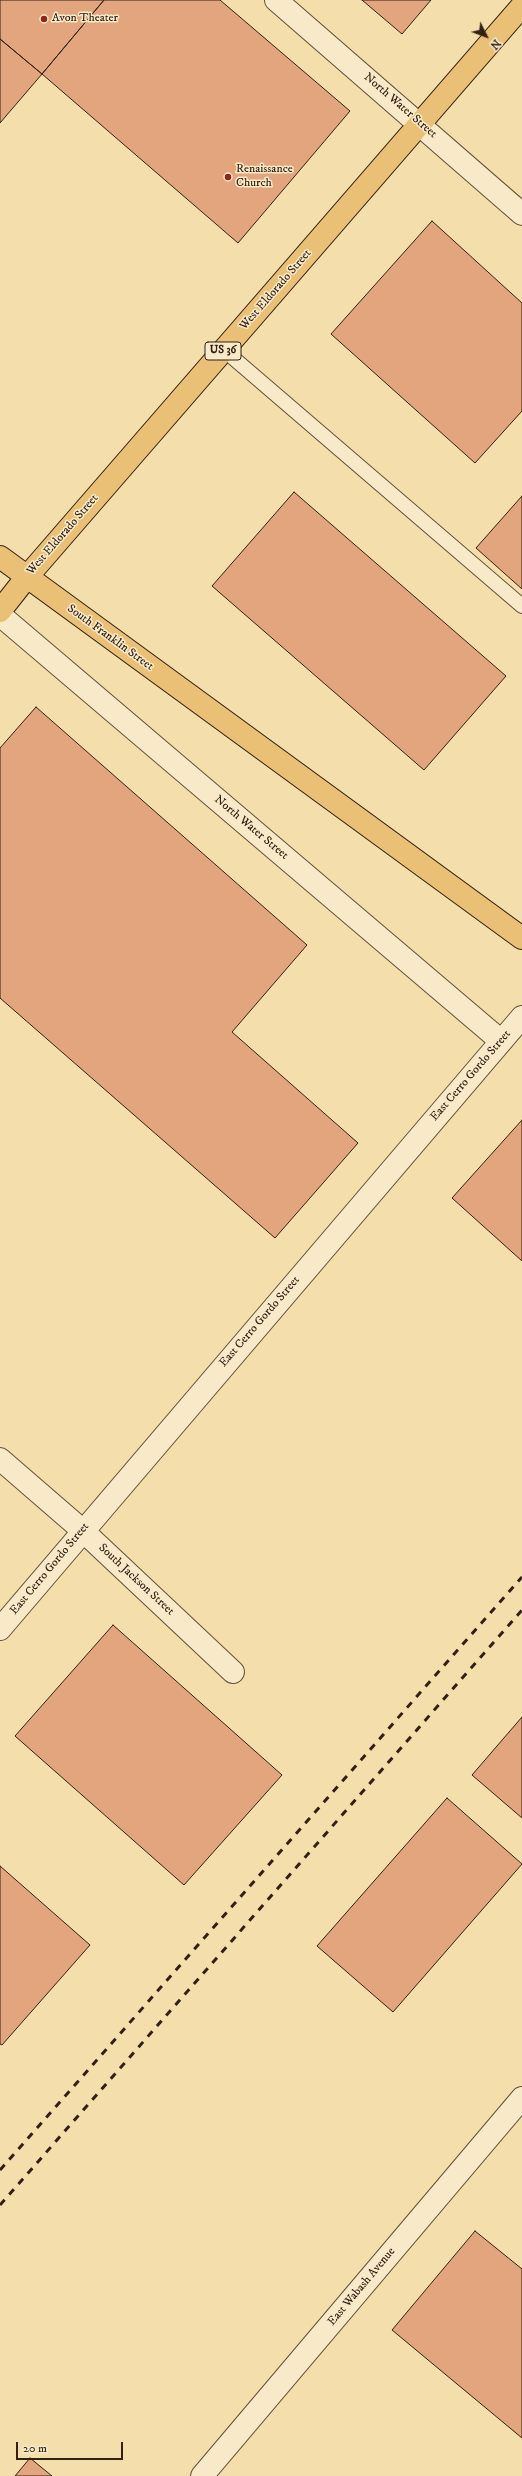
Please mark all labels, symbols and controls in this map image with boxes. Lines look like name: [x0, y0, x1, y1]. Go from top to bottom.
place label: Avon Theater: [52, 12, 118, 26]
marker: Avon Theater: [39, 14, 49, 24]
north arrow: [466, 16, 506, 56]
text: N: [487, 36, 503, 52]
street label: North Water Street: [360, 70, 440, 142]
place label: Renaissance Church: [236, 163, 293, 191]
marker: Renaissance Church: [223, 172, 233, 182]
street label: West Eldorado Street: [237, 247, 315, 333]
road number: US 36: [205, 342, 241, 360]
street label: West Eldorado Street: [24, 492, 102, 578]
street label: South Franklin Street: [64, 602, 156, 674]
street label: North Water Street: [211, 793, 291, 863]
street label: East Cerro Gordo Street: [428, 1028, 514, 1124]
street label: East Cerro Gordo Street: [217, 1274, 303, 1370]
street label: East Cerro Gordo Street: [7, 1520, 93, 1618]
street label: South Jackson Street: [95, 1541, 177, 1619]
street label: East Wabash Avenue: [325, 2245, 399, 2329]
scale bar: [18, 2434, 125, 2460]
text: 20 m: [23, 2441, 47, 2456]

